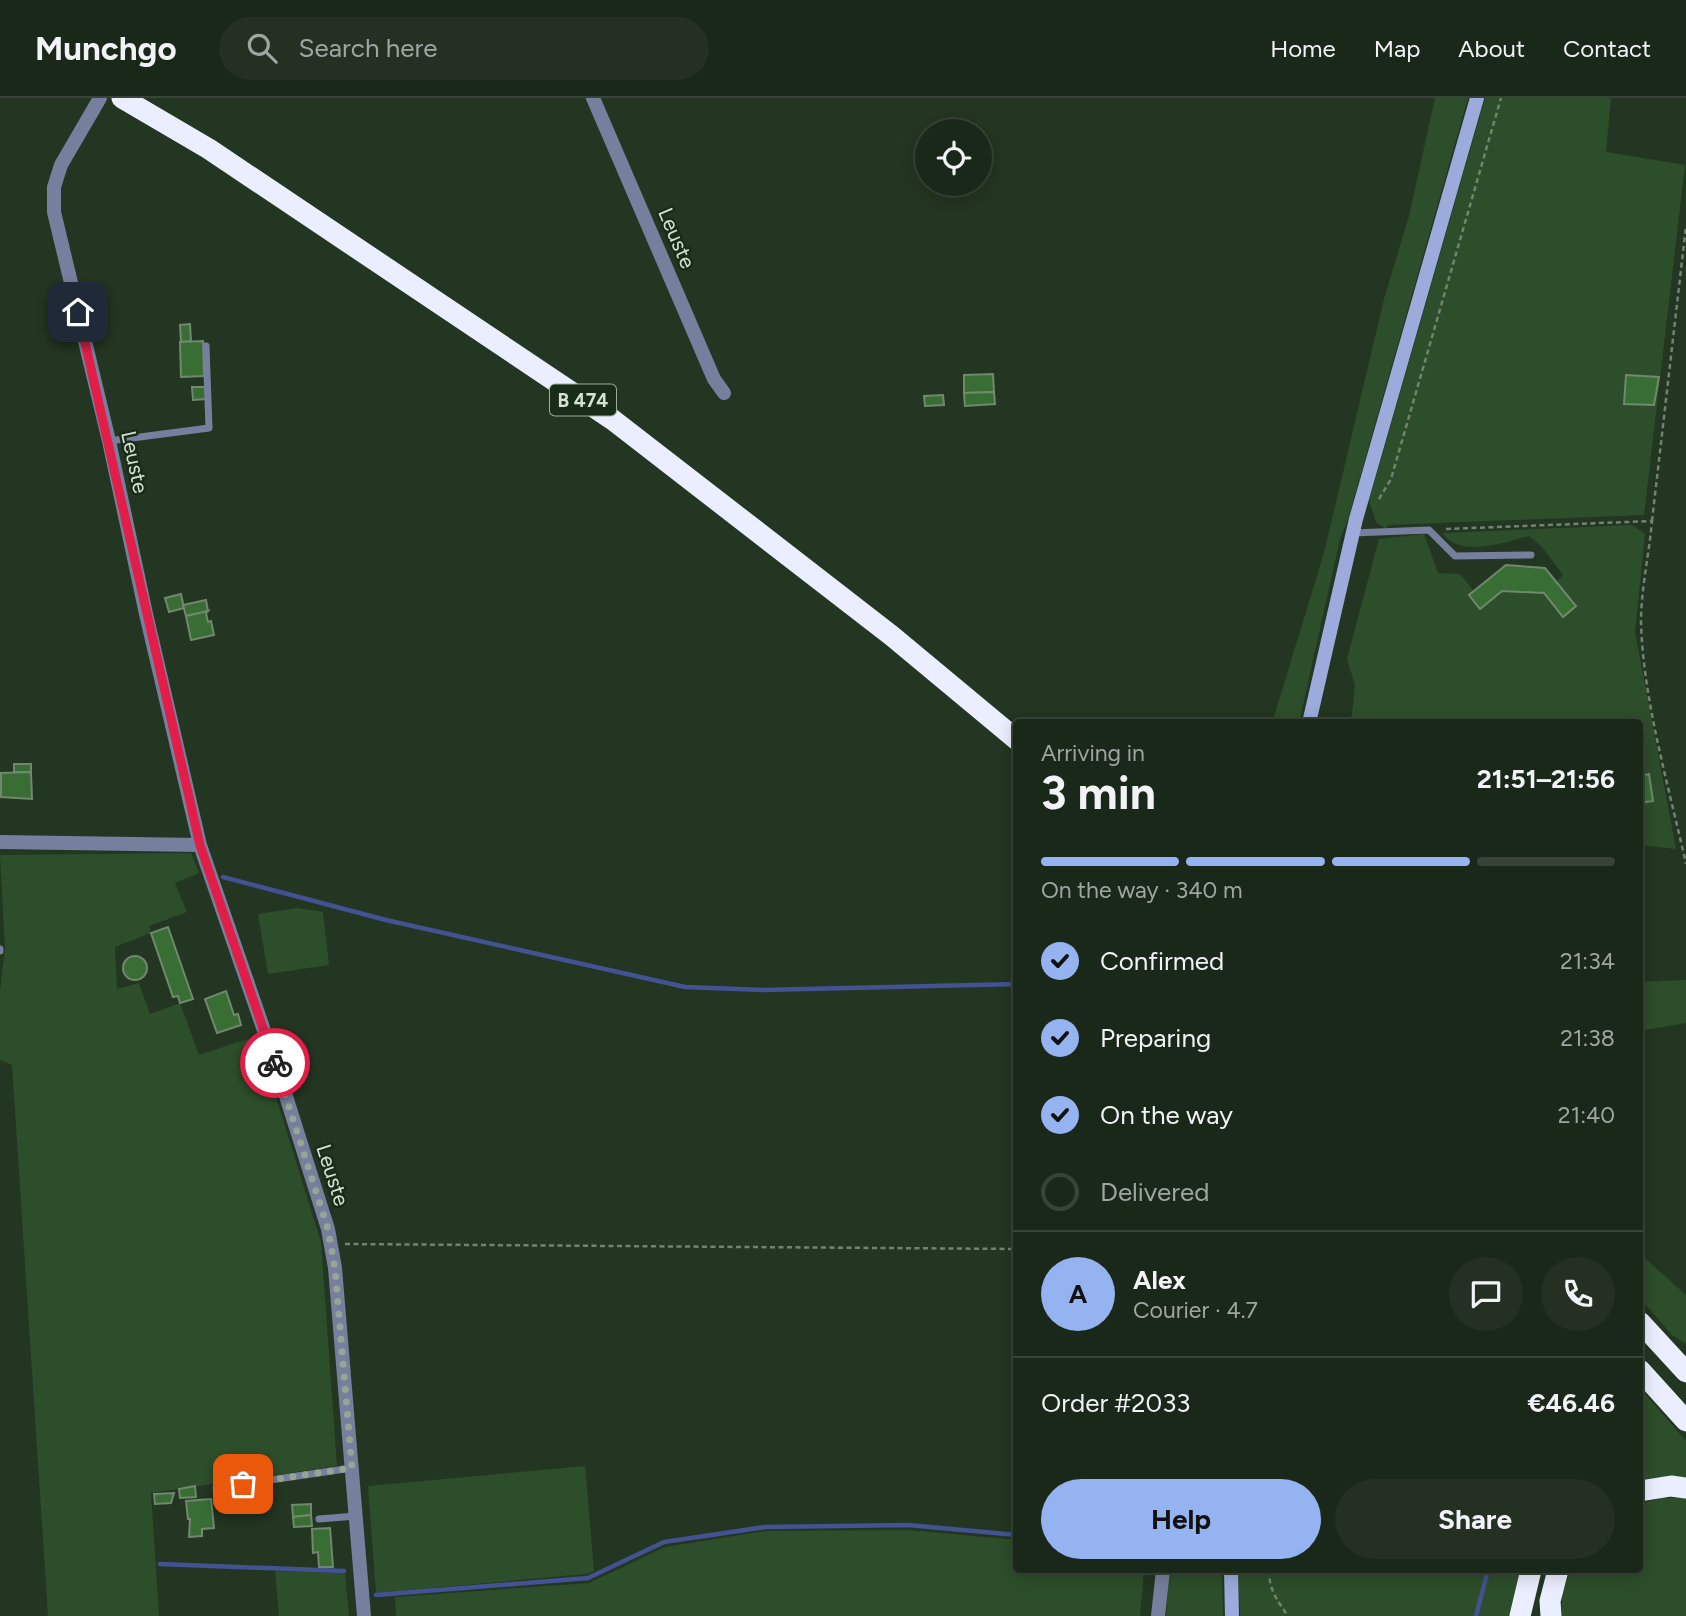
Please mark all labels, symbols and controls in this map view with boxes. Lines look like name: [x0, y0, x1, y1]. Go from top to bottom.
search box: [219, 17, 709, 80]
text: Munchgo: [35, 29, 177, 68]
icon: search: [243, 29, 281, 67]
text: Search here: [299, 32, 438, 64]
text: Home: [1270, 34, 1336, 63]
text: Map: [1374, 34, 1420, 63]
text: About: [1458, 34, 1525, 63]
text: Contact: [1563, 34, 1651, 63]
map controls: [915, 119, 992, 196]
button: locate: [915, 119, 992, 196]
street label: Leuste: [653, 204, 701, 272]
pin: [48, 282, 108, 342]
icon: home: [59, 293, 97, 331]
road number: B 474: [550, 384, 616, 416]
street label: Leuste: [116, 428, 154, 496]
text: Arriving in: [1041, 739, 1145, 767]
text: 21:51–21:56: [1477, 763, 1615, 795]
text: 3 min: [1041, 765, 1156, 821]
text: On the way · 340 m: [1041, 876, 1243, 904]
icon: check: [1041, 942, 1079, 980]
text: Confirmed: [1100, 945, 1224, 977]
text: 21:34: [1560, 947, 1615, 975]
icon: check: [1041, 1019, 1079, 1057]
text: Preparing: [1100, 1022, 1211, 1054]
text: 21:38: [1560, 1024, 1615, 1052]
courier: [240, 1028, 310, 1098]
icon: bike: [256, 1044, 294, 1082]
icon: check: [1041, 1096, 1079, 1134]
text: On the way: [1100, 1099, 1233, 1131]
text: 21:40: [1558, 1101, 1615, 1129]
street label: Leuste: [311, 1141, 355, 1209]
text: Delivered: [1100, 1176, 1209, 1208]
button: chat: [1449, 1257, 1523, 1331]
button: phone: [1541, 1257, 1615, 1331]
text: Alex: [1133, 1264, 1186, 1296]
text: A: [1069, 1278, 1087, 1310]
text: Courier · 4.7: [1133, 1296, 1258, 1324]
text: Order #2033: [1041, 1387, 1190, 1419]
text: €46.46: [1527, 1387, 1615, 1419]
pin: [213, 1454, 273, 1514]
icon: bag: [224, 1465, 262, 1503]
button: Help: [1041, 1479, 1321, 1559]
button: Share: [1335, 1479, 1615, 1559]

